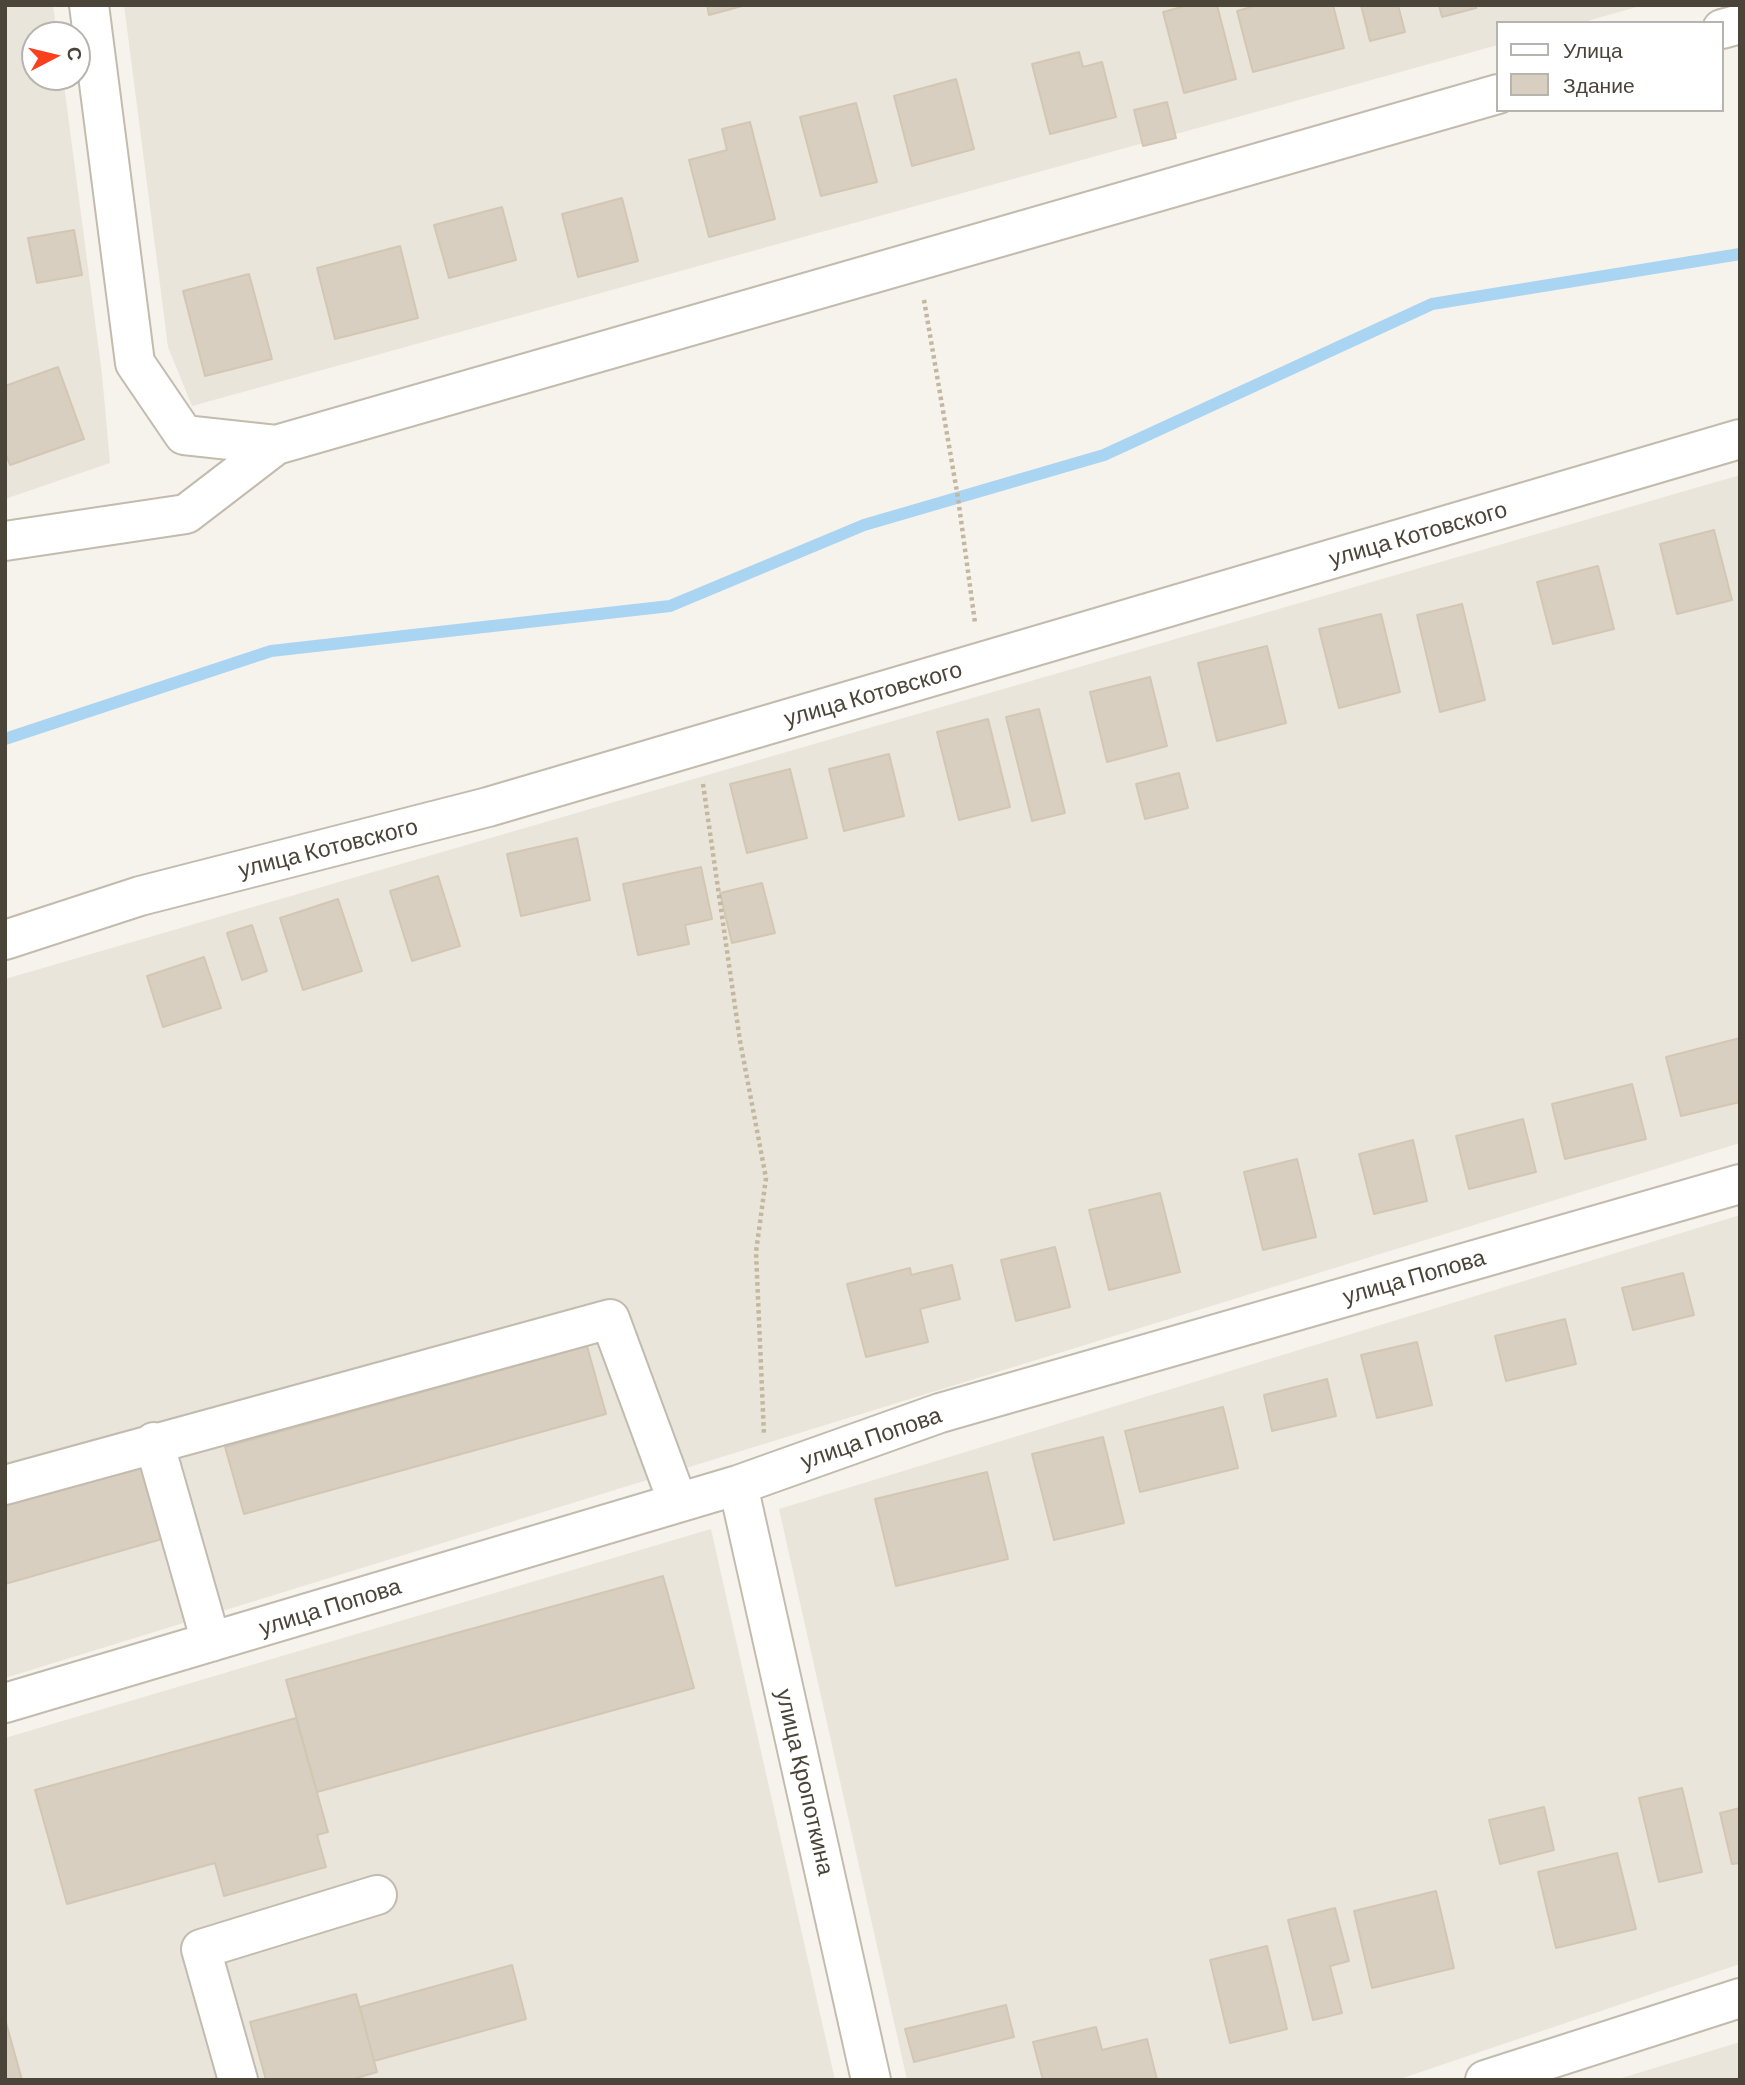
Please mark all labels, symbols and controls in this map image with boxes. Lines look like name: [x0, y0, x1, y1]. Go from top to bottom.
north arrow: [21, 21, 91, 91]
legend: [1496, 21, 1724, 112]
text: Улица: [1563, 37, 1623, 62]
text: С: [63, 45, 88, 62]
text: Здание: [1563, 72, 1635, 97]
street label: улица Котовского: [1326, 495, 1510, 573]
street label: улица Котовского: [781, 655, 965, 733]
street label: улица Котовского: [235, 812, 421, 884]
street label: улица Попова: [1339, 1243, 1489, 1311]
street label: улица Попова: [797, 1401, 945, 1475]
street label: улица Попова: [256, 1572, 404, 1642]
street label: улица Кропоткина: [770, 1686, 840, 1878]

